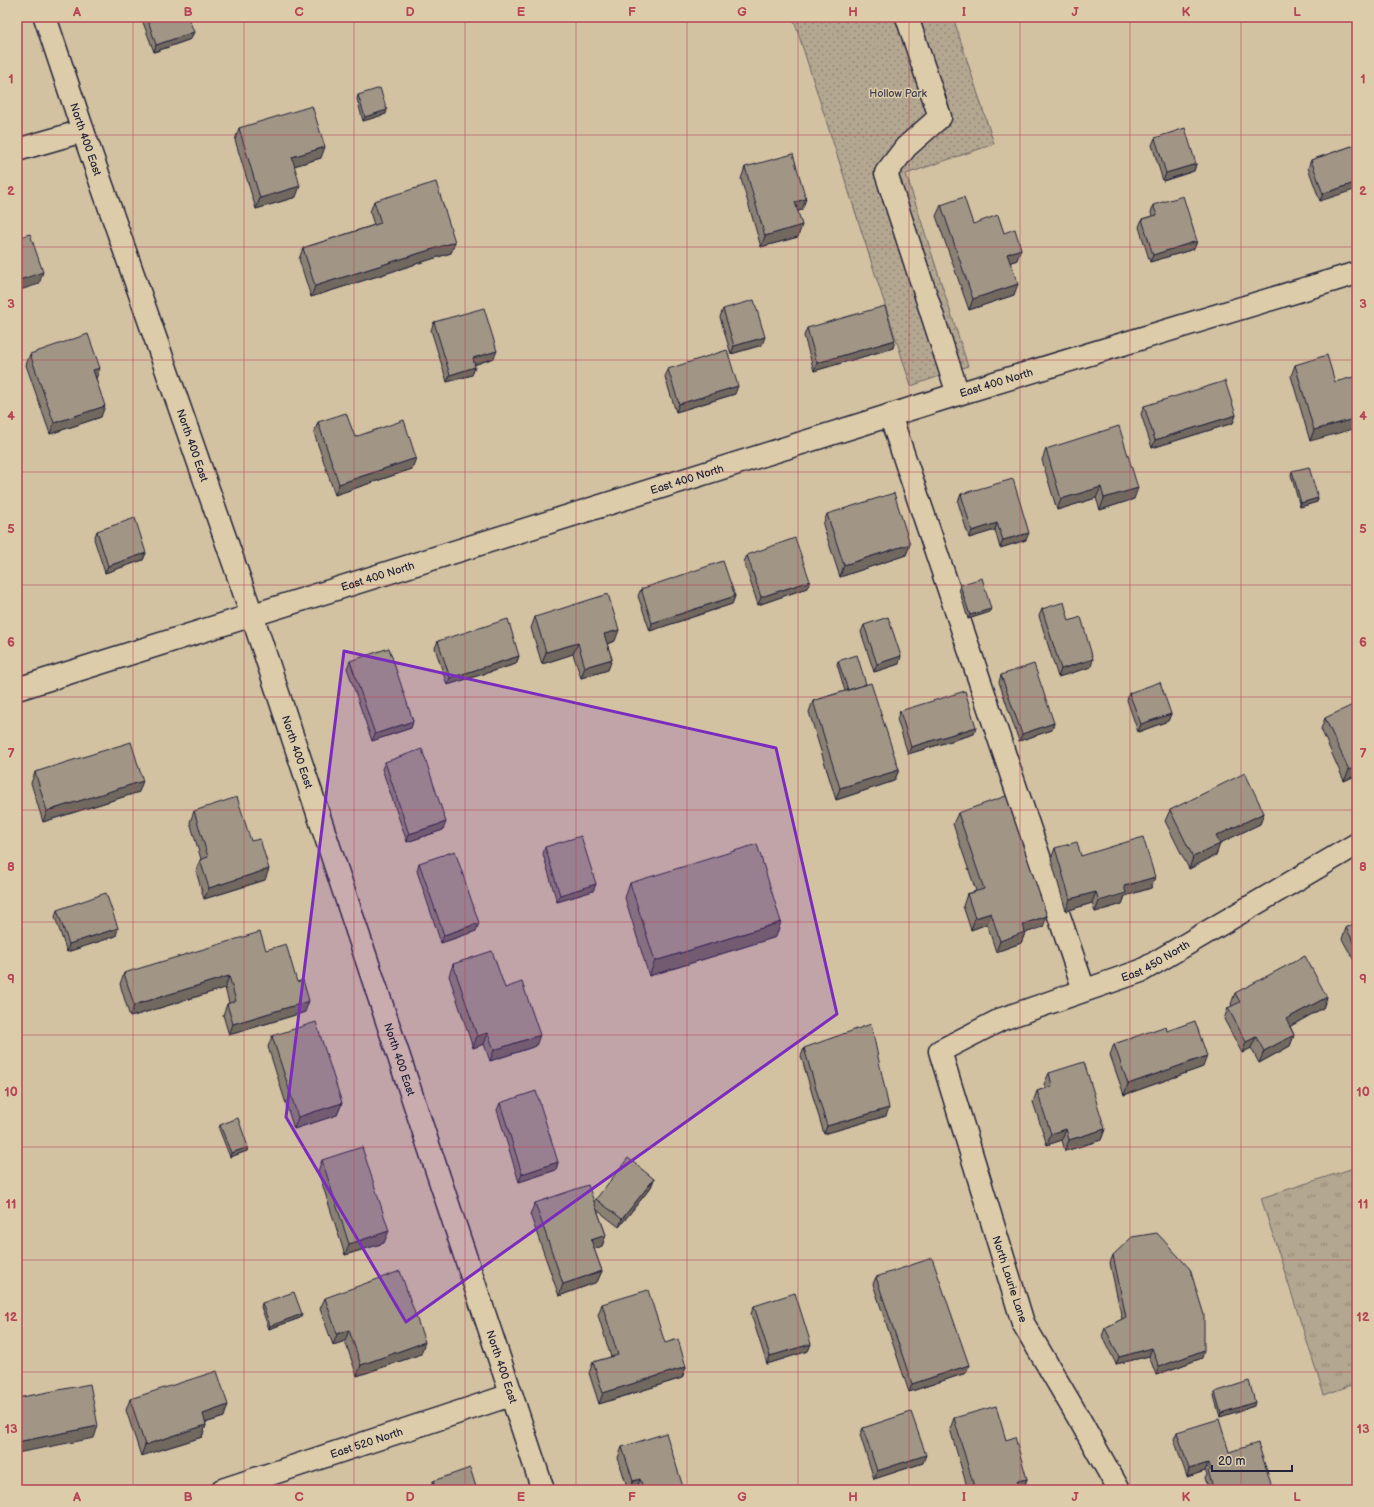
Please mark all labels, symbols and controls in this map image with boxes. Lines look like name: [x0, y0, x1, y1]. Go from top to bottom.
text: A: [72, 4, 81, 20]
text: B: [183, 4, 193, 20]
text: C: [294, 4, 304, 20]
text: D: [405, 4, 415, 20]
text: E: [517, 4, 526, 20]
text: F: [628, 4, 636, 20]
text: G: [737, 4, 747, 20]
text: H: [848, 4, 858, 20]
text: I: [962, 4, 966, 20]
text: J: [1071, 4, 1079, 20]
text: K: [1182, 4, 1191, 20]
text: L: [1293, 4, 1301, 20]
text: 1: [8, 71, 14, 87]
text: 1: [1360, 71, 1366, 87]
park label: Hollow Park: [869, 87, 927, 100]
street label: North 400 East: [67, 101, 104, 178]
text: 2: [7, 183, 15, 199]
text: 2: [1359, 183, 1367, 199]
text: 3: [7, 296, 15, 312]
text: 3: [1359, 296, 1367, 312]
street label: East 400 North: [958, 366, 1035, 400]
street label: North 400 East: [174, 407, 211, 484]
text: 4: [7, 408, 15, 424]
text: 4: [1359, 408, 1367, 424]
street label: East 400 North: [649, 462, 725, 497]
text: 5: [7, 521, 15, 537]
text: 5: [1359, 521, 1367, 537]
street label: East 400 North: [340, 559, 416, 594]
text: 6: [7, 634, 15, 650]
text: 6: [1359, 634, 1367, 650]
street label: North 400 East: [279, 714, 315, 791]
text: 7: [7, 746, 15, 762]
text: 7: [1359, 746, 1367, 762]
text: 8: [7, 859, 15, 875]
text: 8: [1359, 859, 1367, 875]
street label: East 450 North: [1119, 938, 1192, 984]
text: 9: [7, 971, 15, 987]
text: 9: [1359, 971, 1367, 987]
street label: North 400 East: [381, 1021, 418, 1098]
text: 10: [4, 1084, 18, 1100]
text: 10: [1356, 1084, 1370, 1100]
text: 11: [6, 1196, 16, 1212]
text: 11: [1358, 1196, 1368, 1212]
street label: North Laurie Lane: [989, 1234, 1030, 1325]
text: 12: [4, 1309, 18, 1325]
text: 12: [1356, 1309, 1370, 1325]
street label: North 400 East: [483, 1329, 520, 1406]
text: 13: [4, 1421, 18, 1437]
text: 13: [1356, 1421, 1370, 1437]
street label: East 520 North: [329, 1425, 405, 1461]
scale bar: [1212, 1447, 1292, 1473]
text: 20 m: [1218, 1454, 1245, 1469]
text: A: [72, 1489, 81, 1505]
text: B: [183, 1489, 193, 1505]
text: C: [294, 1489, 304, 1505]
text: D: [405, 1489, 415, 1505]
text: E: [517, 1489, 526, 1505]
text: F: [628, 1489, 636, 1505]
text: G: [737, 1489, 747, 1505]
text: H: [848, 1489, 858, 1505]
text: I: [962, 1489, 966, 1505]
text: J: [1071, 1489, 1079, 1505]
text: K: [1182, 1489, 1191, 1505]
text: L: [1293, 1489, 1301, 1505]

